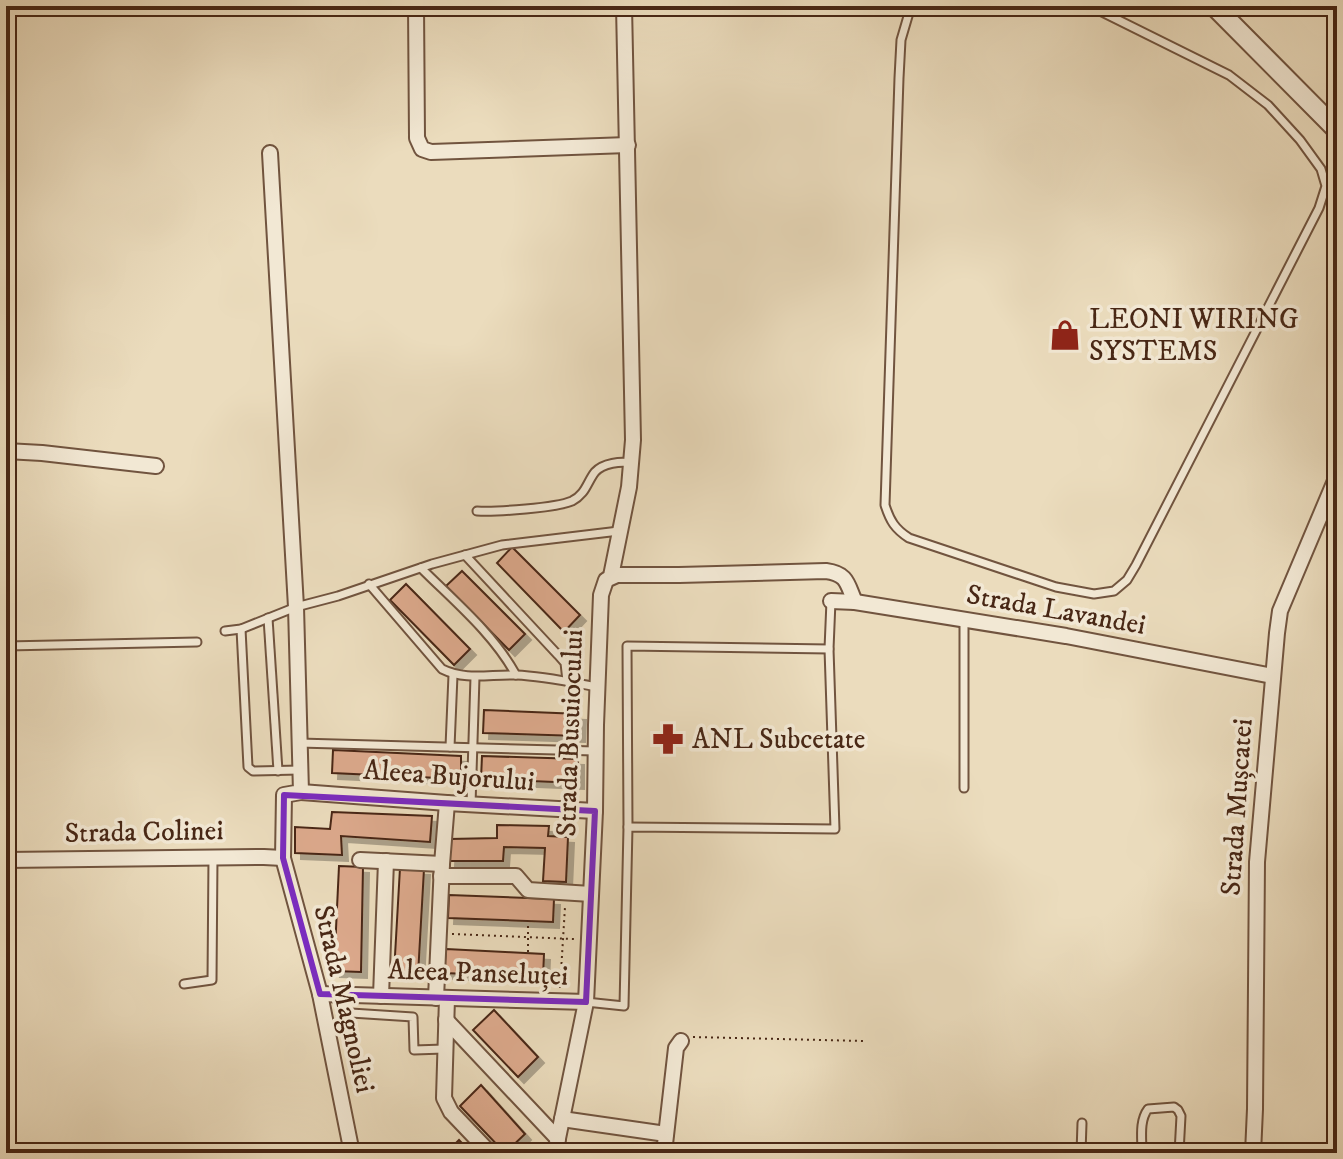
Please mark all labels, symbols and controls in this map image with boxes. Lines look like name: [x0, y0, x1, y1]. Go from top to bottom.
place label: LEONI WIRING SYSTEMS: [1089, 302, 1299, 369]
shop icon: LEONI WIRING SYSTEMS: [1048, 318, 1082, 352]
street label: Strada Lavandei: [964, 577, 1148, 643]
street label: Strada Busuiocului: [549, 629, 591, 837]
street label: Strada Mușcatei: [1213, 717, 1261, 897]
pharmacy icon: ANL Subcetate: [651, 722, 685, 756]
place label: ANL Subcetate: [692, 722, 865, 757]
street label: Aleea Bujorului: [362, 753, 536, 799]
street label: Strada Colinei: [64, 813, 224, 851]
street label: Strada Magnoliei: [305, 902, 383, 1096]
street label: Aleea Panseluței: [387, 952, 569, 994]

